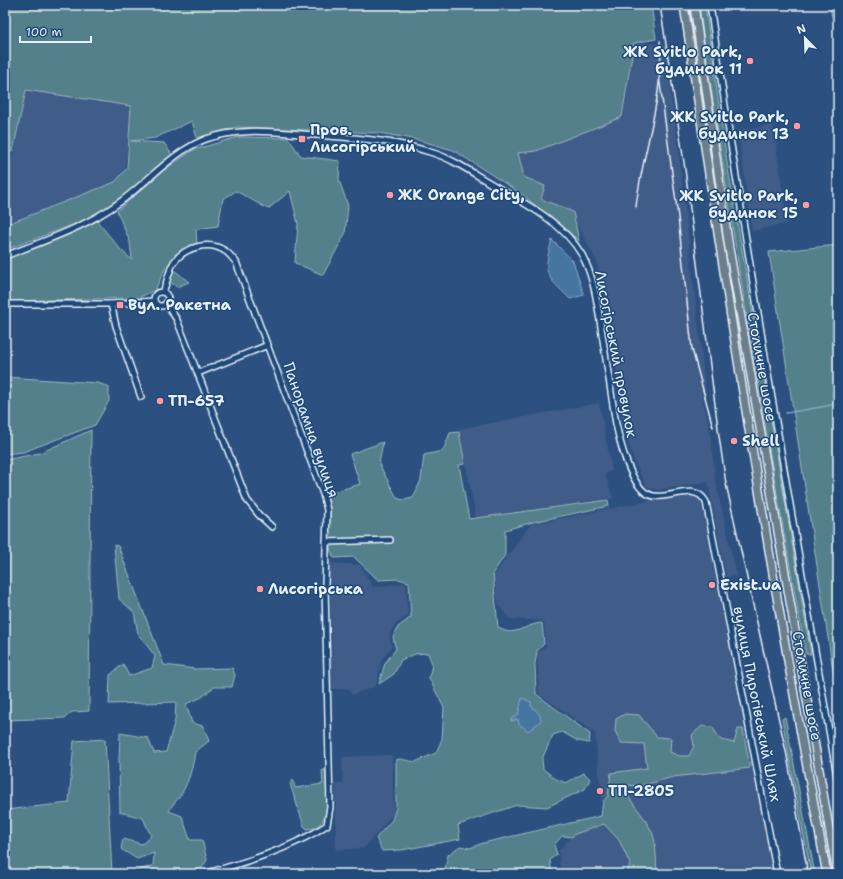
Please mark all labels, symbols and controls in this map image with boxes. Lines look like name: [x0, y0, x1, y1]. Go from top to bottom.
scale bar: [20, 18, 91, 44]
north arrow: [785, 18, 825, 58]
text: N: [794, 21, 808, 38]
text: 100 m: [26, 24, 62, 40]
place label: ЖК Svitlo Park, будинок 11: [623, 42, 742, 79]
marker: ЖК Svitlo Park, будинок 11: [745, 56, 755, 66]
place label: ЖК Svitlo Park, будинок 13: [670, 107, 789, 144]
place label: Пров. Лисогірський: [310, 120, 416, 157]
marker: ЖК Svitlo Park, будинок 13: [792, 121, 802, 131]
marker: Пров. Лисогірський: [297, 134, 307, 144]
place label: ЖК Orange City,: [398, 185, 525, 205]
place label: ЖК Svitlo Park, будинок 15: [679, 186, 798, 223]
marker: ЖК Orange City,: [385, 190, 395, 200]
marker: ЖК Svitlo Park, будинок 15: [801, 200, 811, 210]
street label: Лисогірський провулок: [590, 269, 642, 439]
place label: Вул. Ракетна: [128, 295, 232, 315]
marker: Вул. Ракетна: [115, 300, 125, 310]
street label: Столичне шосе: [743, 311, 781, 423]
street label: Панорамна вулиця: [278, 360, 344, 500]
place label: ТП-657: [168, 391, 225, 411]
marker: ТП-657: [155, 396, 165, 406]
place label: Shell: [742, 431, 780, 451]
marker: Shell: [729, 436, 739, 446]
place label: Exist.ua: [720, 575, 782, 595]
place label: Лисогірська: [268, 579, 364, 599]
marker: Exist.ua: [707, 580, 717, 590]
marker: Лисогірська: [255, 584, 265, 594]
street label: вулиця Пирогівський Шлях: [728, 605, 786, 803]
street label: Столичне шосе: [788, 630, 826, 742]
place label: ТП-2805: [608, 781, 674, 801]
marker: ТП-2805: [595, 786, 605, 796]

